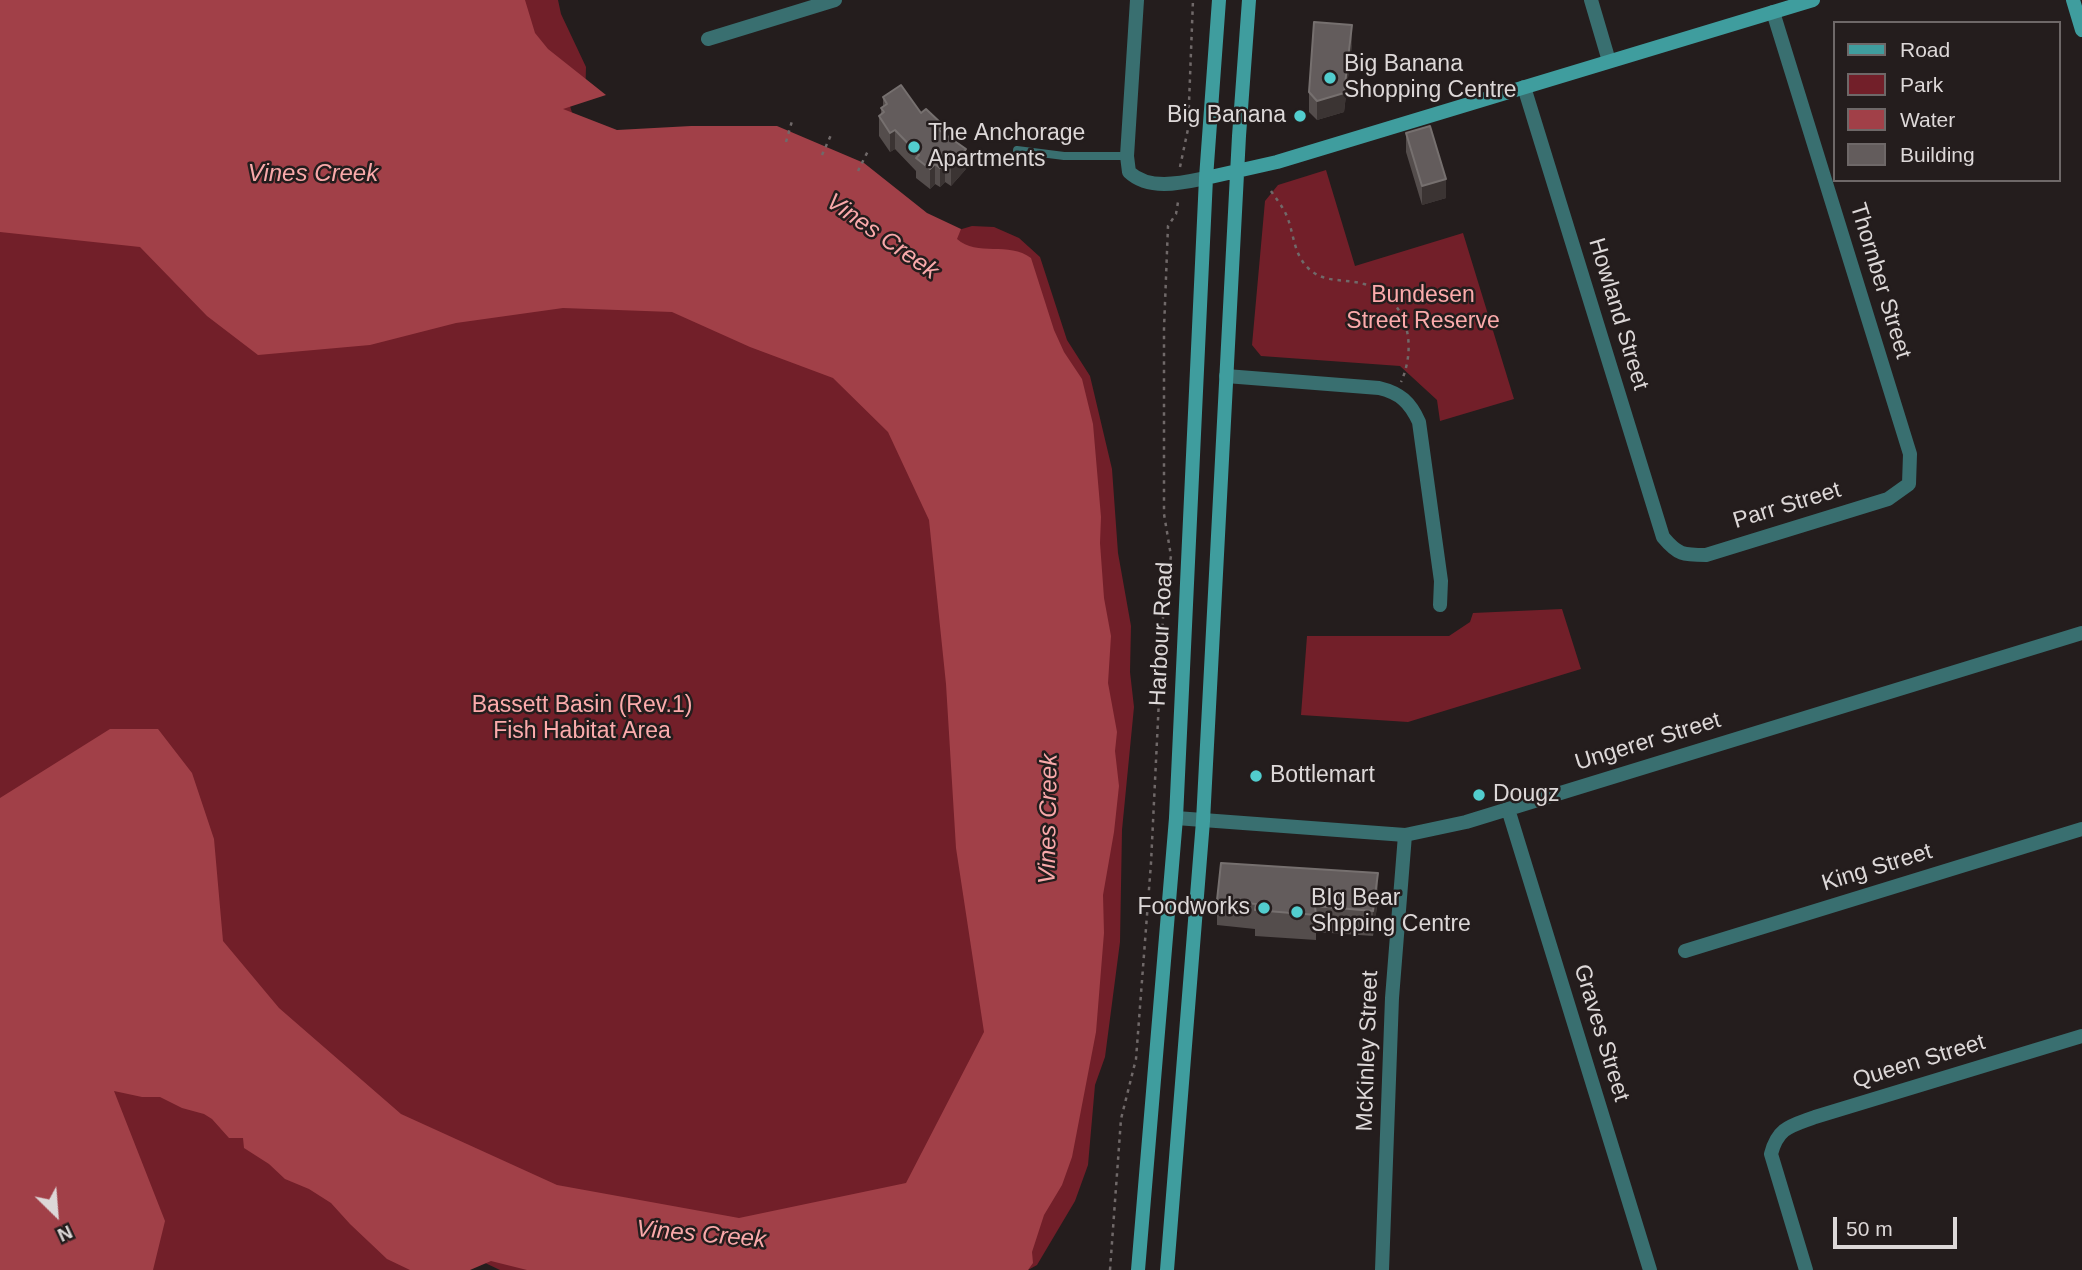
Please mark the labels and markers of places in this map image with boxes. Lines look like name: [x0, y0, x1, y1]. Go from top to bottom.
place label: Big Banana Shopping Centre: [1344, 51, 1517, 105]
marker: Big Banana Shopping Centre: [1322, 70, 1338, 86]
place label: Big Banana: [1167, 102, 1286, 130]
marker: Big Banana: [1292, 108, 1308, 124]
place label: The Anchorage Apartments: [928, 120, 1085, 174]
marker: The Anchorage Apartments: [906, 139, 922, 155]
place label: Bottlemart: [1270, 762, 1375, 790]
marker: Bottlemart: [1248, 768, 1264, 784]
place label: Dougz: [1493, 781, 1559, 809]
marker: Dougz: [1471, 787, 1487, 803]
place label: BIg Bear Shpping Centre: [1311, 885, 1471, 939]
place label: Foodworks: [1138, 894, 1250, 922]
marker: Foodworks: [1256, 900, 1272, 916]
marker: BIg Bear Shpping Centre: [1289, 904, 1305, 920]

